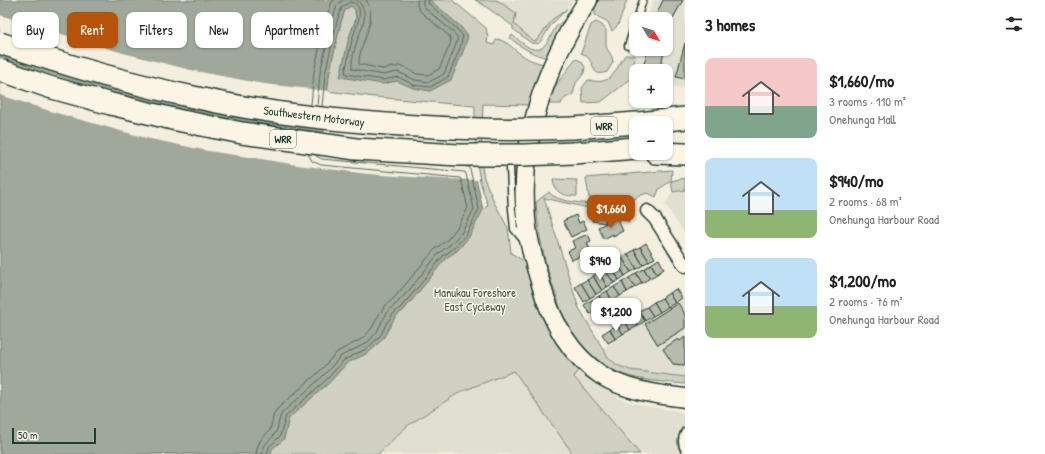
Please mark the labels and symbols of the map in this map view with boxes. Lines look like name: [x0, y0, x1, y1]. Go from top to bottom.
north arrow: [629, 12, 673, 56]
street label: Southwestern Motorway: [262, 101, 366, 131]
road number: WRR: [591, 117, 617, 135]
road number: WRR: [270, 130, 296, 148]
pin: $1,660: [578, 195, 644, 229]
pin: $940: [576, 247, 624, 281]
park label: Manukau Foreshore East Cycleway: [434, 284, 516, 315]
pin: $1,200: [583, 298, 649, 332]
scale bar: [12, 426, 96, 445]

